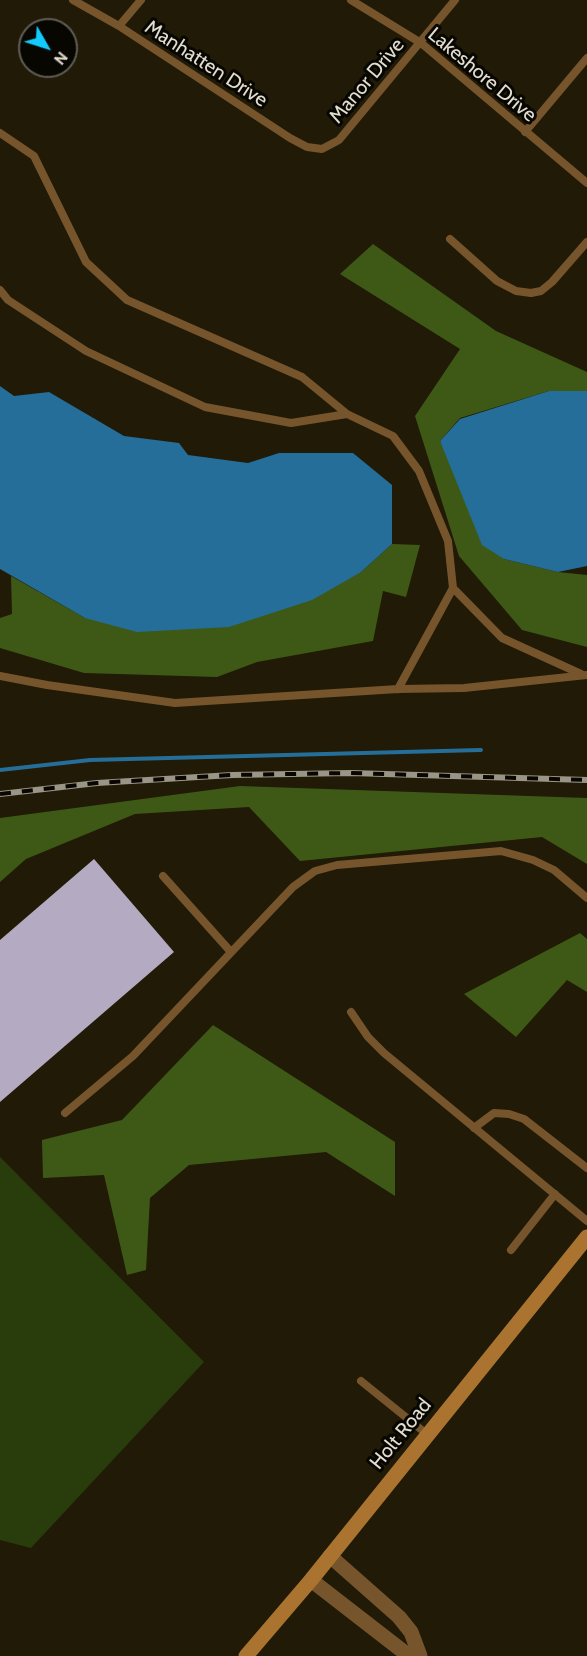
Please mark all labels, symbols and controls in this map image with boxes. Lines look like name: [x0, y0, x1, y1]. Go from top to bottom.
street label: Manhatten Drive: [140, 15, 272, 113]
north arrow: [18, 18, 78, 78]
street label: Lakeshore Drive: [423, 23, 541, 127]
street label: Manor Drive: [325, 34, 409, 128]
text: N: [50, 48, 72, 69]
street label: Holt Road: [365, 1394, 437, 1474]

